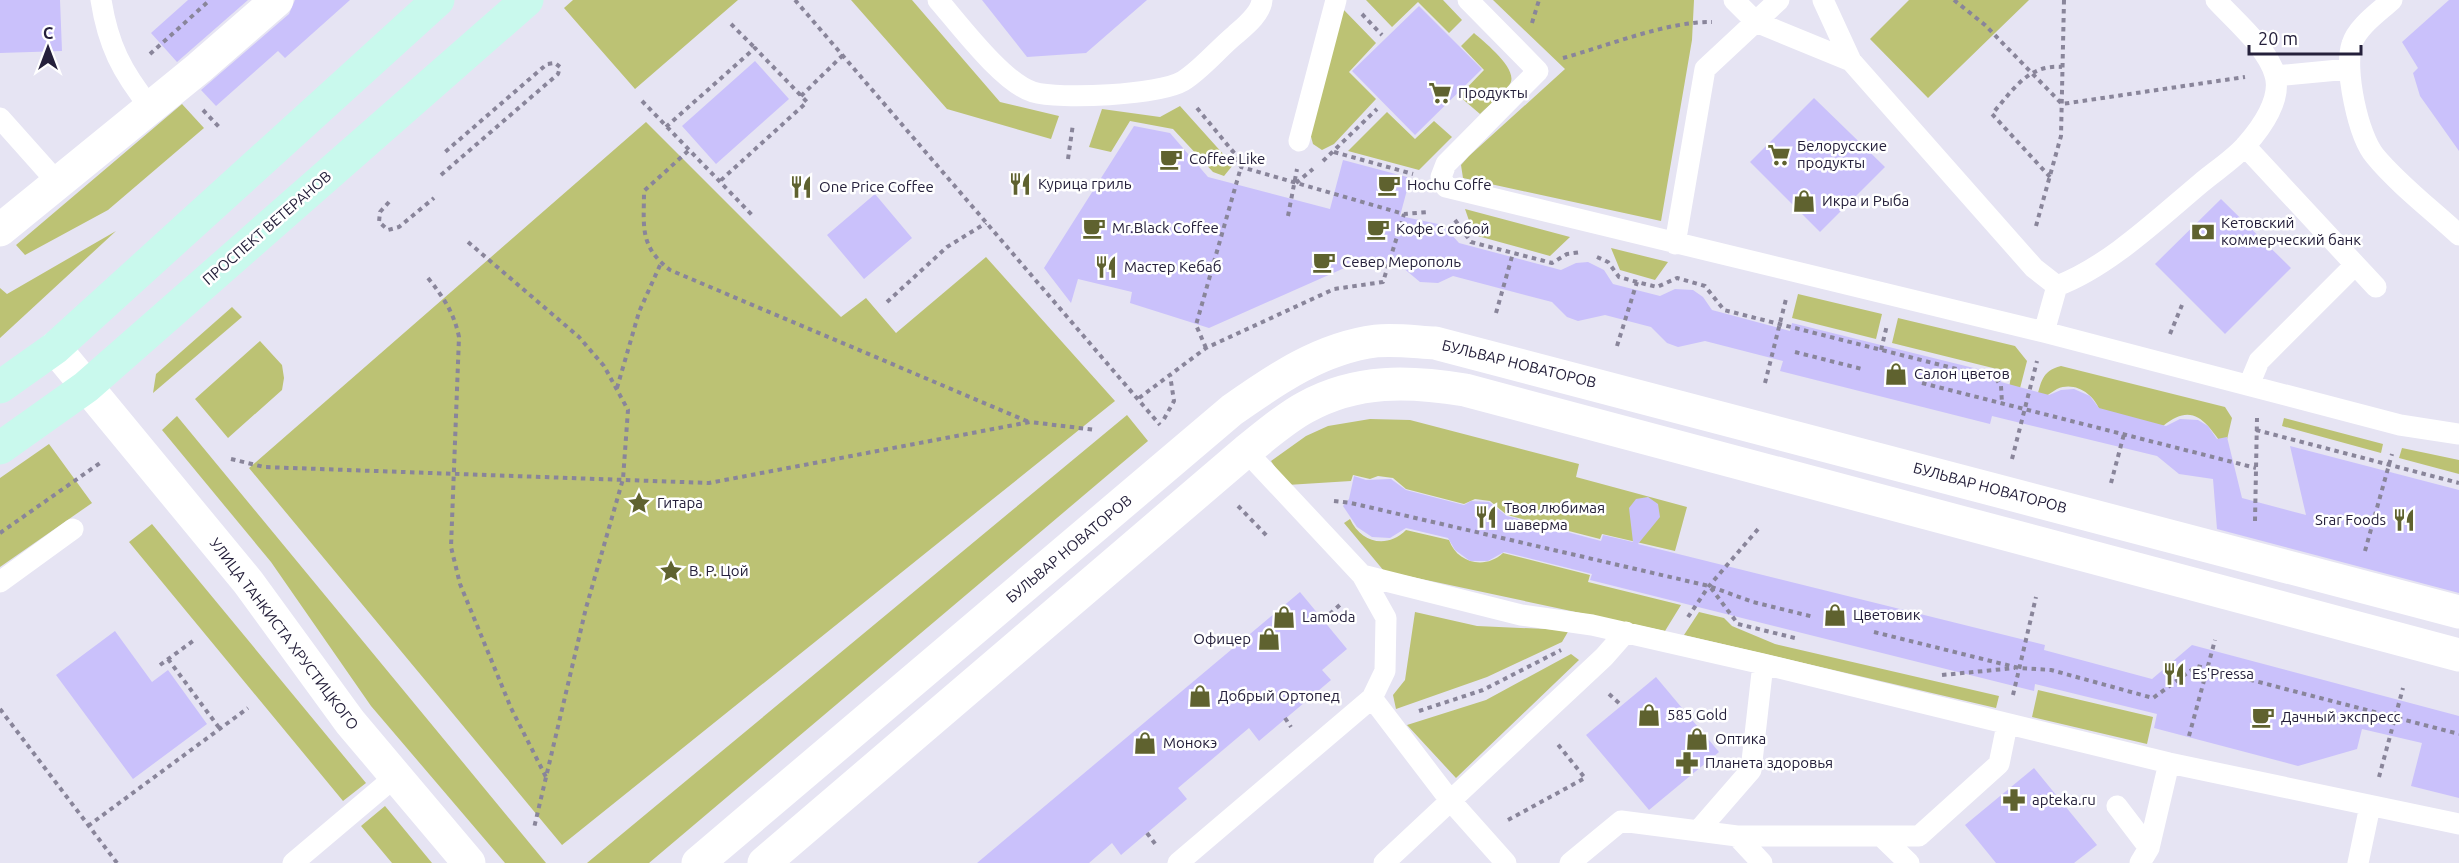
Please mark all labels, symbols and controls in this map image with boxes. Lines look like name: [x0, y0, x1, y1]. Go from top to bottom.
north arrow: [18, 18, 78, 78]
scale bar: [2249, 18, 2362, 56]
text: С: [43, 24, 53, 42]
text: 20 m: [2258, 28, 2298, 48]
supermarket icon: Продукты: [1427, 80, 1453, 106]
place label: Продукты: [1458, 84, 1528, 101]
place label: Белорусские продукты: [1797, 137, 1887, 171]
supermarket icon: Белорусские продукты: [1766, 142, 1792, 168]
cafe icon: Coffee Like: [1158, 146, 1184, 172]
place label: Coffee Like: [1189, 150, 1265, 167]
street label: ПРОСПЕКТ ВЕТЕРАНОВ: [199, 167, 334, 288]
restaurant icon: Курица гриль: [1007, 171, 1033, 197]
cafe icon: Hochu Coffe: [1376, 172, 1402, 198]
restaurant icon: One Price Coffee: [788, 174, 814, 200]
place label: Курица гриль: [1038, 175, 1132, 192]
place label: Hochu Coffe: [1407, 176, 1491, 193]
place label: One Price Coffee: [819, 178, 934, 195]
shop icon: Икра и Рыба: [1791, 188, 1817, 214]
place label: Икра и Рыба: [1822, 192, 1909, 209]
place label: Кетовский коммерческий банк: [2221, 214, 2361, 248]
cafe icon: Mr.Black Coffee: [1081, 215, 1107, 241]
cafe icon: Кофе с собой: [1365, 216, 1391, 242]
place label: Mr.Black Coffee: [1112, 219, 1219, 236]
bank icon: Кетовский коммерческий банк: [2190, 219, 2216, 245]
place label: Кофе с собой: [1396, 220, 1489, 237]
cafe icon: Север Мерополь: [1311, 249, 1337, 275]
place label: Север Мерополь: [1342, 253, 1461, 270]
restaurant icon: Мастер Кебаб: [1093, 254, 1119, 280]
place label: Мастер Кебаб: [1124, 258, 1222, 275]
street label: БУЛЬВАР НОВАТОРОВ: [1440, 336, 1598, 391]
shop icon: Салон цветов: [1883, 361, 1909, 387]
place label: Салон цветов: [1914, 365, 2010, 382]
street label: БУЛЬВАР НОВАТОРОВ: [1911, 459, 2069, 516]
place icon: Гитара: [626, 490, 652, 516]
street label: БУЛЬВАР НОВАТОРОВ: [1002, 491, 1135, 606]
place label: Гитара: [657, 494, 703, 511]
place label: Твоя любимая шаверма: [1504, 499, 1605, 533]
restaurant icon: Твоя любимая шаверма: [1473, 504, 1499, 530]
restaurant icon: Srar Foods: [2391, 507, 2417, 533]
place label: Srar Foods: [2315, 511, 2386, 528]
street label: УЛИЦА ТАНКИСТА ХРУСТИЦКОГО: [207, 535, 362, 733]
place icon: В. Р. Цой: [658, 558, 684, 584]
place label: В. Р. Цой: [689, 562, 749, 579]
shop icon: Цветовик: [1822, 602, 1848, 628]
shop icon: Lamoda: [1271, 604, 1297, 630]
place label: Цветовик: [1853, 606, 1921, 623]
place label: Lamoda: [1302, 608, 1356, 625]
shop icon: Офицер: [1256, 626, 1282, 652]
place label: Офицер: [1193, 630, 1251, 647]
restaurant icon: Es'Pressa: [2161, 661, 2187, 687]
place label: Es'Pressa: [2192, 665, 2254, 682]
shop icon: Добрый Ортопед: [1187, 683, 1213, 709]
place label: Добрый Ортопед: [1218, 687, 1340, 704]
shop icon: 585 Gold: [1636, 702, 1662, 728]
cafe icon: Дачный экспресс: [2250, 704, 2276, 730]
place label: 585 Gold: [1667, 706, 1727, 723]
place label: Дачный экспресс: [2281, 708, 2401, 725]
shop icon: Оптика: [1684, 726, 1710, 752]
shop icon: Монокэ: [1132, 730, 1158, 756]
place label: Оптика: [1715, 730, 1766, 747]
place label: Монокэ: [1163, 734, 1217, 751]
pharmacy icon: Планета здоровья: [1674, 750, 1700, 776]
place label: Планета здоровья: [1705, 754, 1833, 771]
pharmacy icon: apteka.ru: [2001, 787, 2027, 813]
place label: apteka.ru: [2032, 791, 2096, 808]

